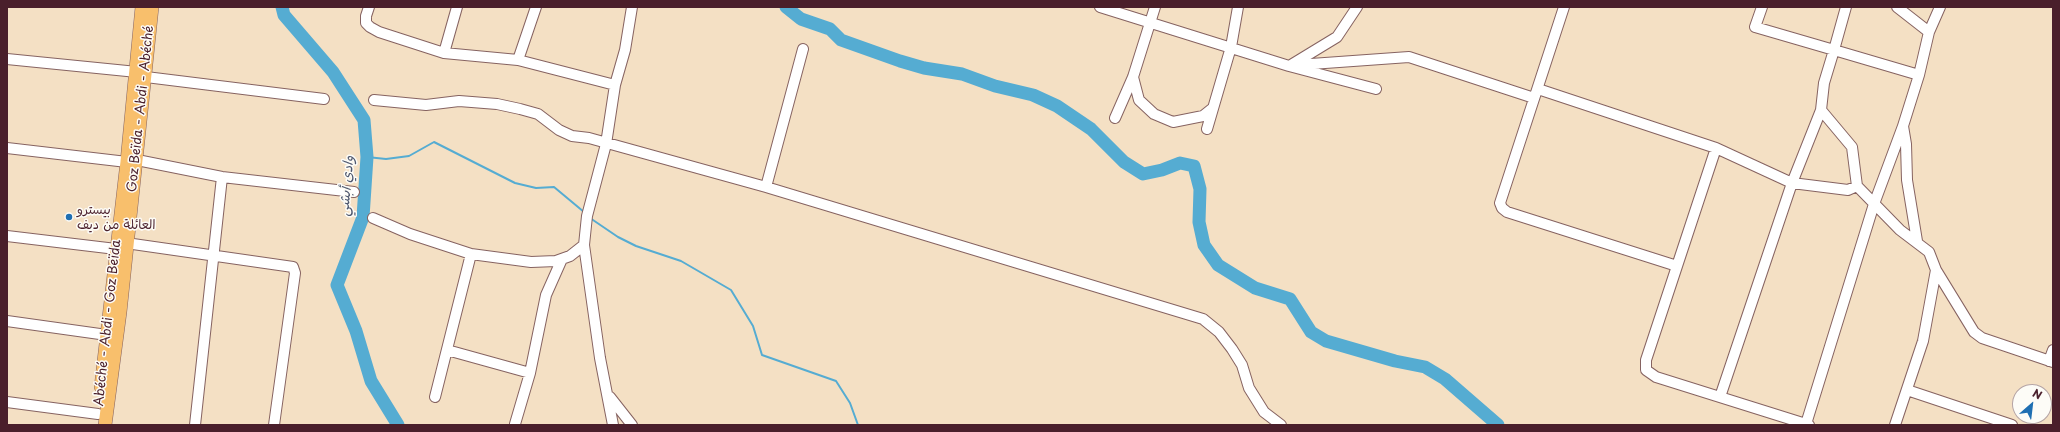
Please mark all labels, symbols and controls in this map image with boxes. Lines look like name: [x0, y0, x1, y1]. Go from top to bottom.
street label: Goz Beïda - Abdi - Abéché: [124, 25, 158, 193]
water label: وادي أبشي: [336, 155, 358, 217]
place label: بيسترو العائلة من ديف: [77, 202, 156, 233]
marker: بيسترو العائلة من ديف: [64, 212, 74, 222]
street label: Abéché - Abdi - Goz Beïda: [91, 239, 125, 407]
north arrow: [2012, 384, 2052, 424]
text: N: [2030, 384, 2045, 403]

